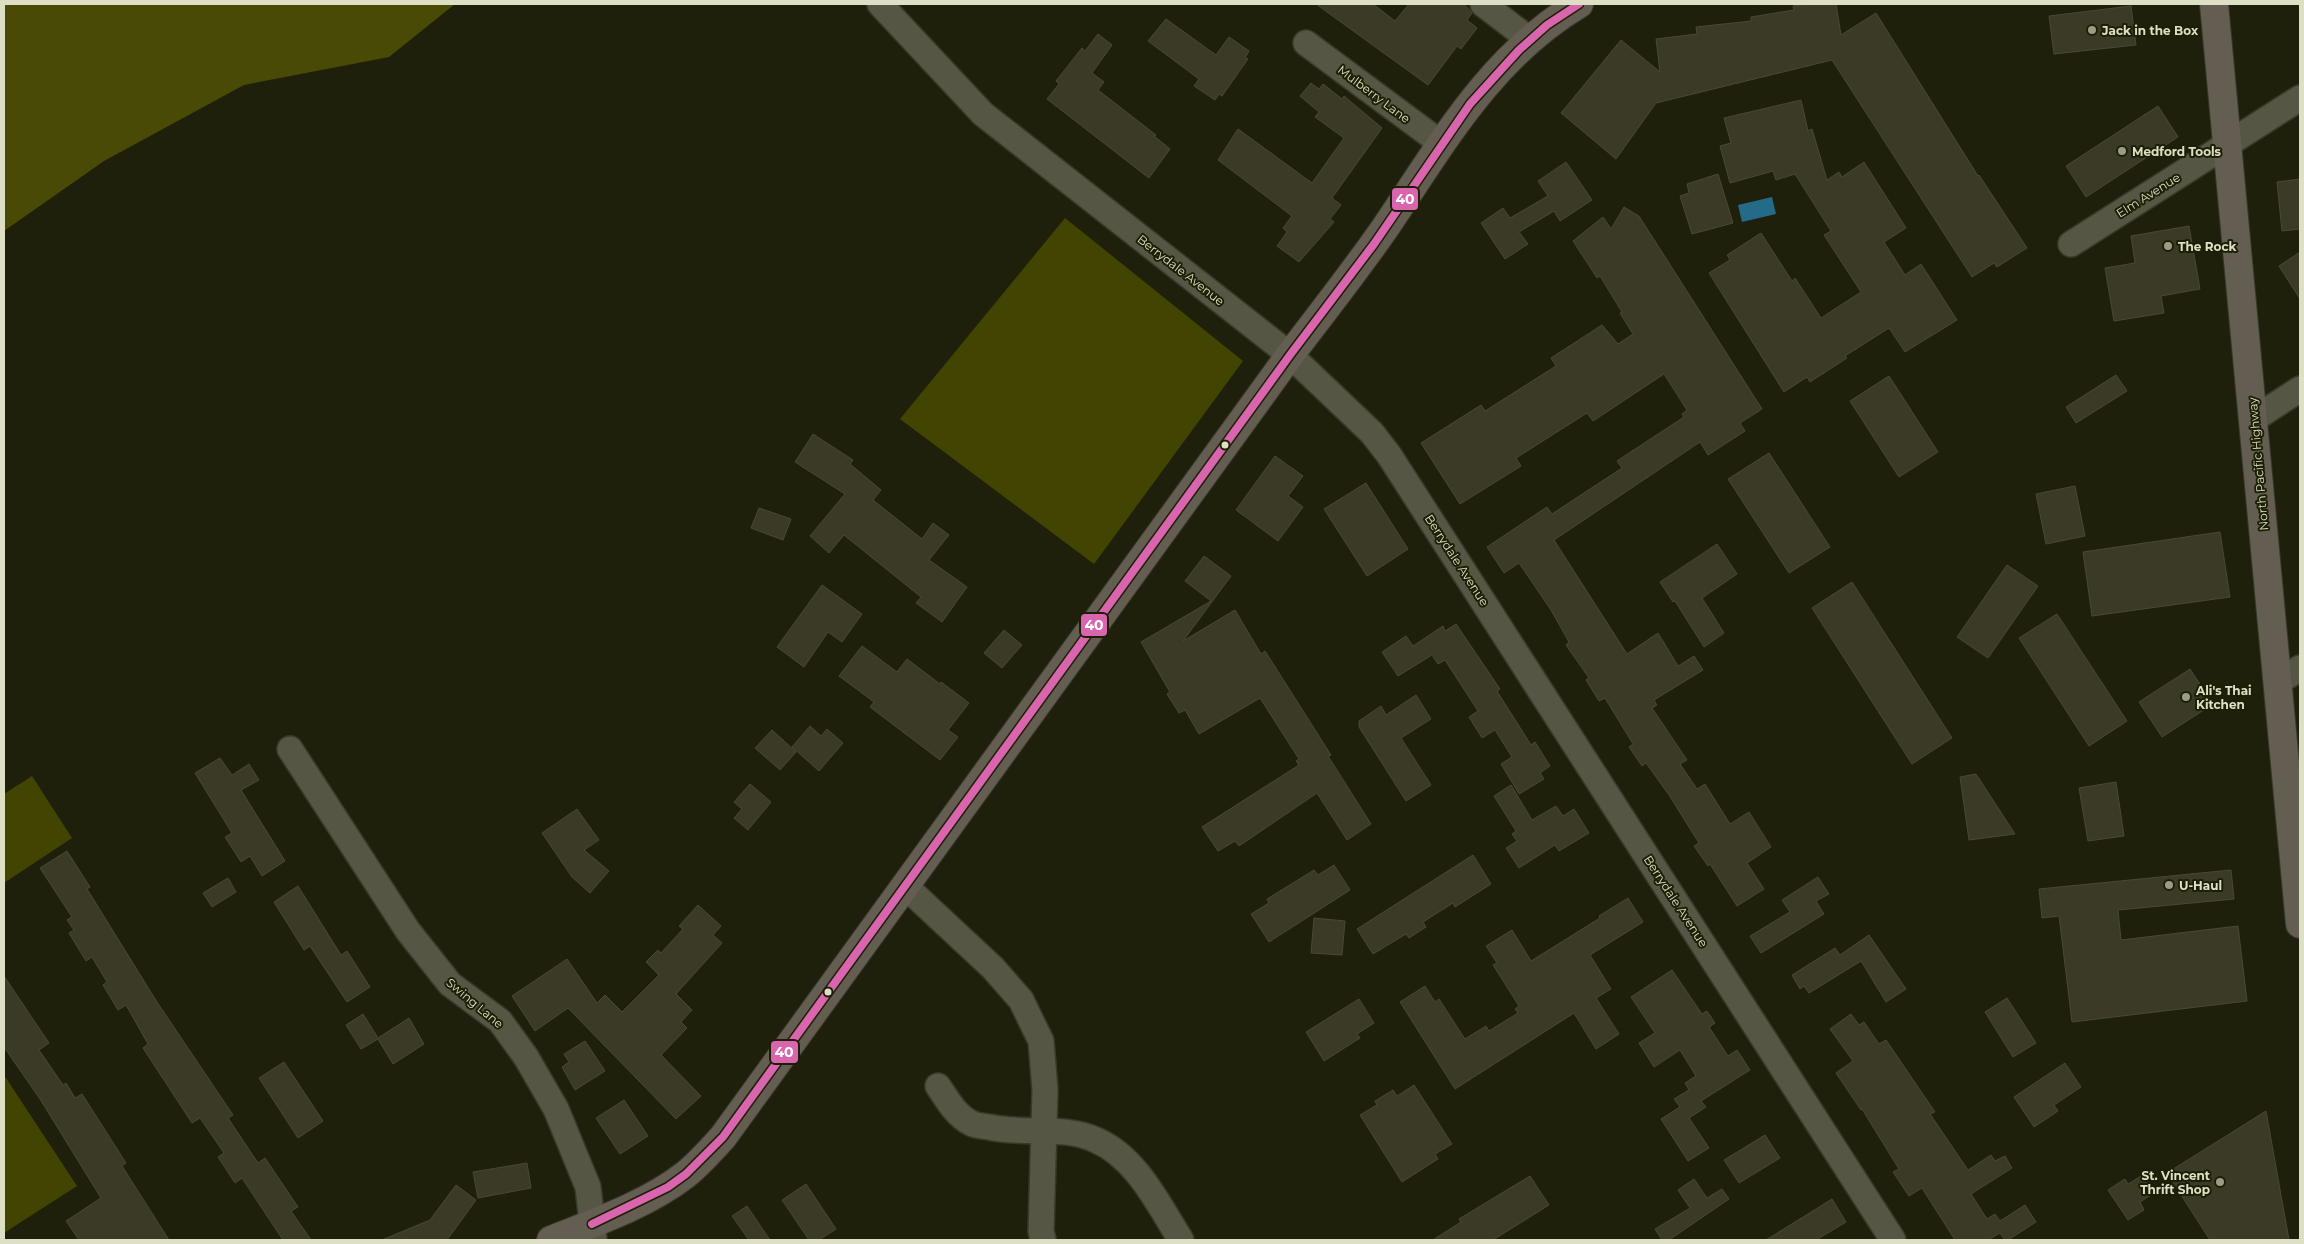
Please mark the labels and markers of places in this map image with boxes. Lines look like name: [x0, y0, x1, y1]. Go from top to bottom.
place label: Jack in the Box: [2101, 23, 2199, 38]
marker: Jack in the Box: [2086, 24, 2098, 36]
place label: Medford Tools: [2132, 144, 2222, 159]
marker: Medford Tools: [2116, 145, 2128, 157]
place label: The Rock: [2178, 239, 2236, 254]
marker: The Rock: [2162, 240, 2174, 252]
unlabelled marker: [1220, 440, 1230, 450]
place label: Ali's Thai Kitchen: [2195, 683, 2252, 712]
marker: Ali's Thai Kitchen: [2180, 691, 2192, 703]
place label: U-Haul: [2179, 878, 2222, 893]
marker: U-Haul: [2163, 879, 2175, 891]
unlabelled marker: [823, 987, 833, 997]
place label: St. Vincent Thrift Shop: [2140, 1168, 2211, 1197]
marker: St. Vincent Thrift Shop: [2214, 1176, 2226, 1188]

